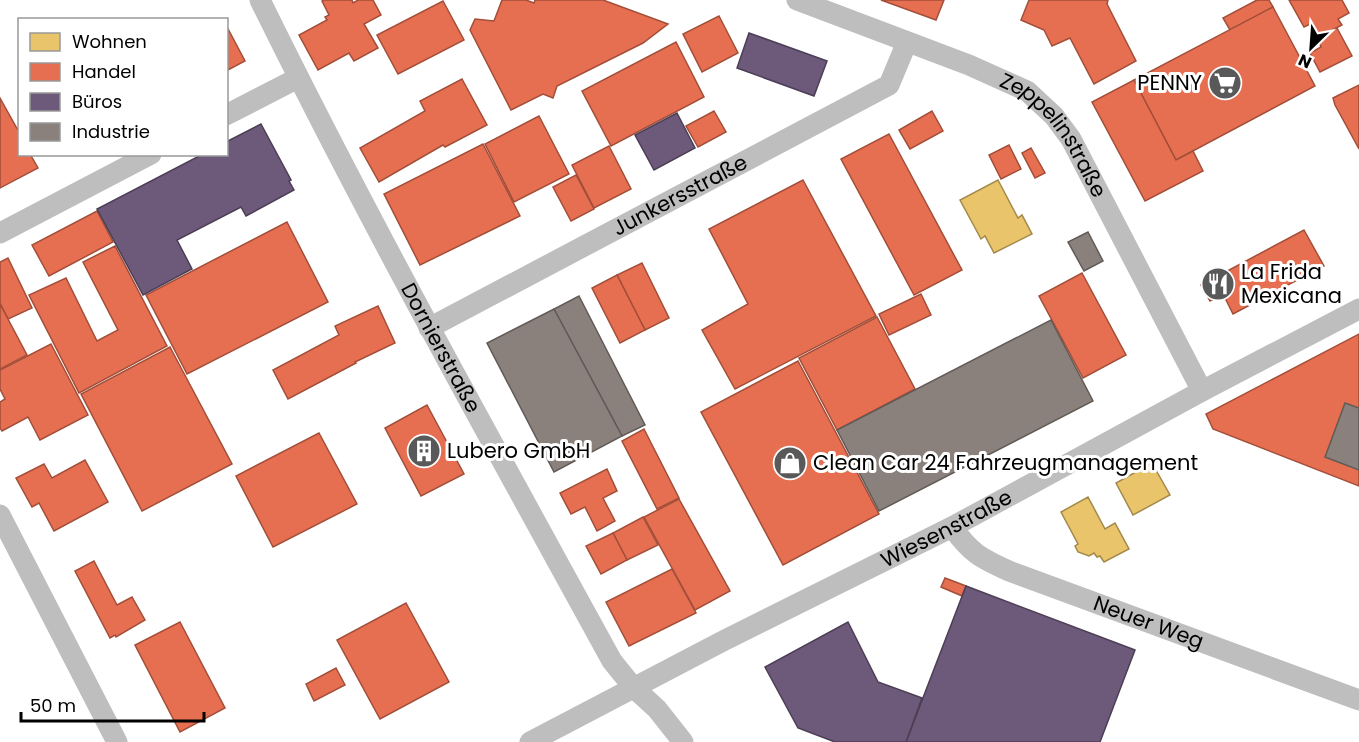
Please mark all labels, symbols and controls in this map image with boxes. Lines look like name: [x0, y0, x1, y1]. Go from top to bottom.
legend: [18, 18, 228, 156]
north arrow: [1281, 18, 1341, 78]
text: Wohnen: [72, 29, 147, 54]
text: N: [1295, 48, 1315, 74]
text: Handel: [72, 59, 136, 84]
supermarket icon: PENNY: [1207, 65, 1243, 101]
street label: Zeppelinstraße: [995, 66, 1114, 202]
place label: PENNY: [1137, 68, 1202, 97]
text: Büros: [72, 89, 122, 114]
text: Industrie: [72, 119, 150, 144]
street label: Junkersstraße: [607, 147, 752, 242]
place label: La Frida Mexicana: [1241, 257, 1342, 310]
restaurant icon: La Frida Mexicana: [1200, 266, 1236, 302]
street label: Dornierstraße: [394, 278, 488, 418]
building icon: Lubero GmbH: [406, 433, 442, 469]
place label: Lubero GmbH: [447, 436, 590, 465]
shop icon: Clean Car 24 Fahrzeugmanagement: [772, 445, 808, 481]
place label: Clean Car 24 Fahrzeugmanagement: [813, 448, 1198, 477]
street label: Wiesenstraße: [876, 482, 1017, 574]
street label: Neuer Weg: [1090, 588, 1208, 656]
scale bar: [21, 685, 204, 723]
text: 50 m: [30, 693, 76, 718]

